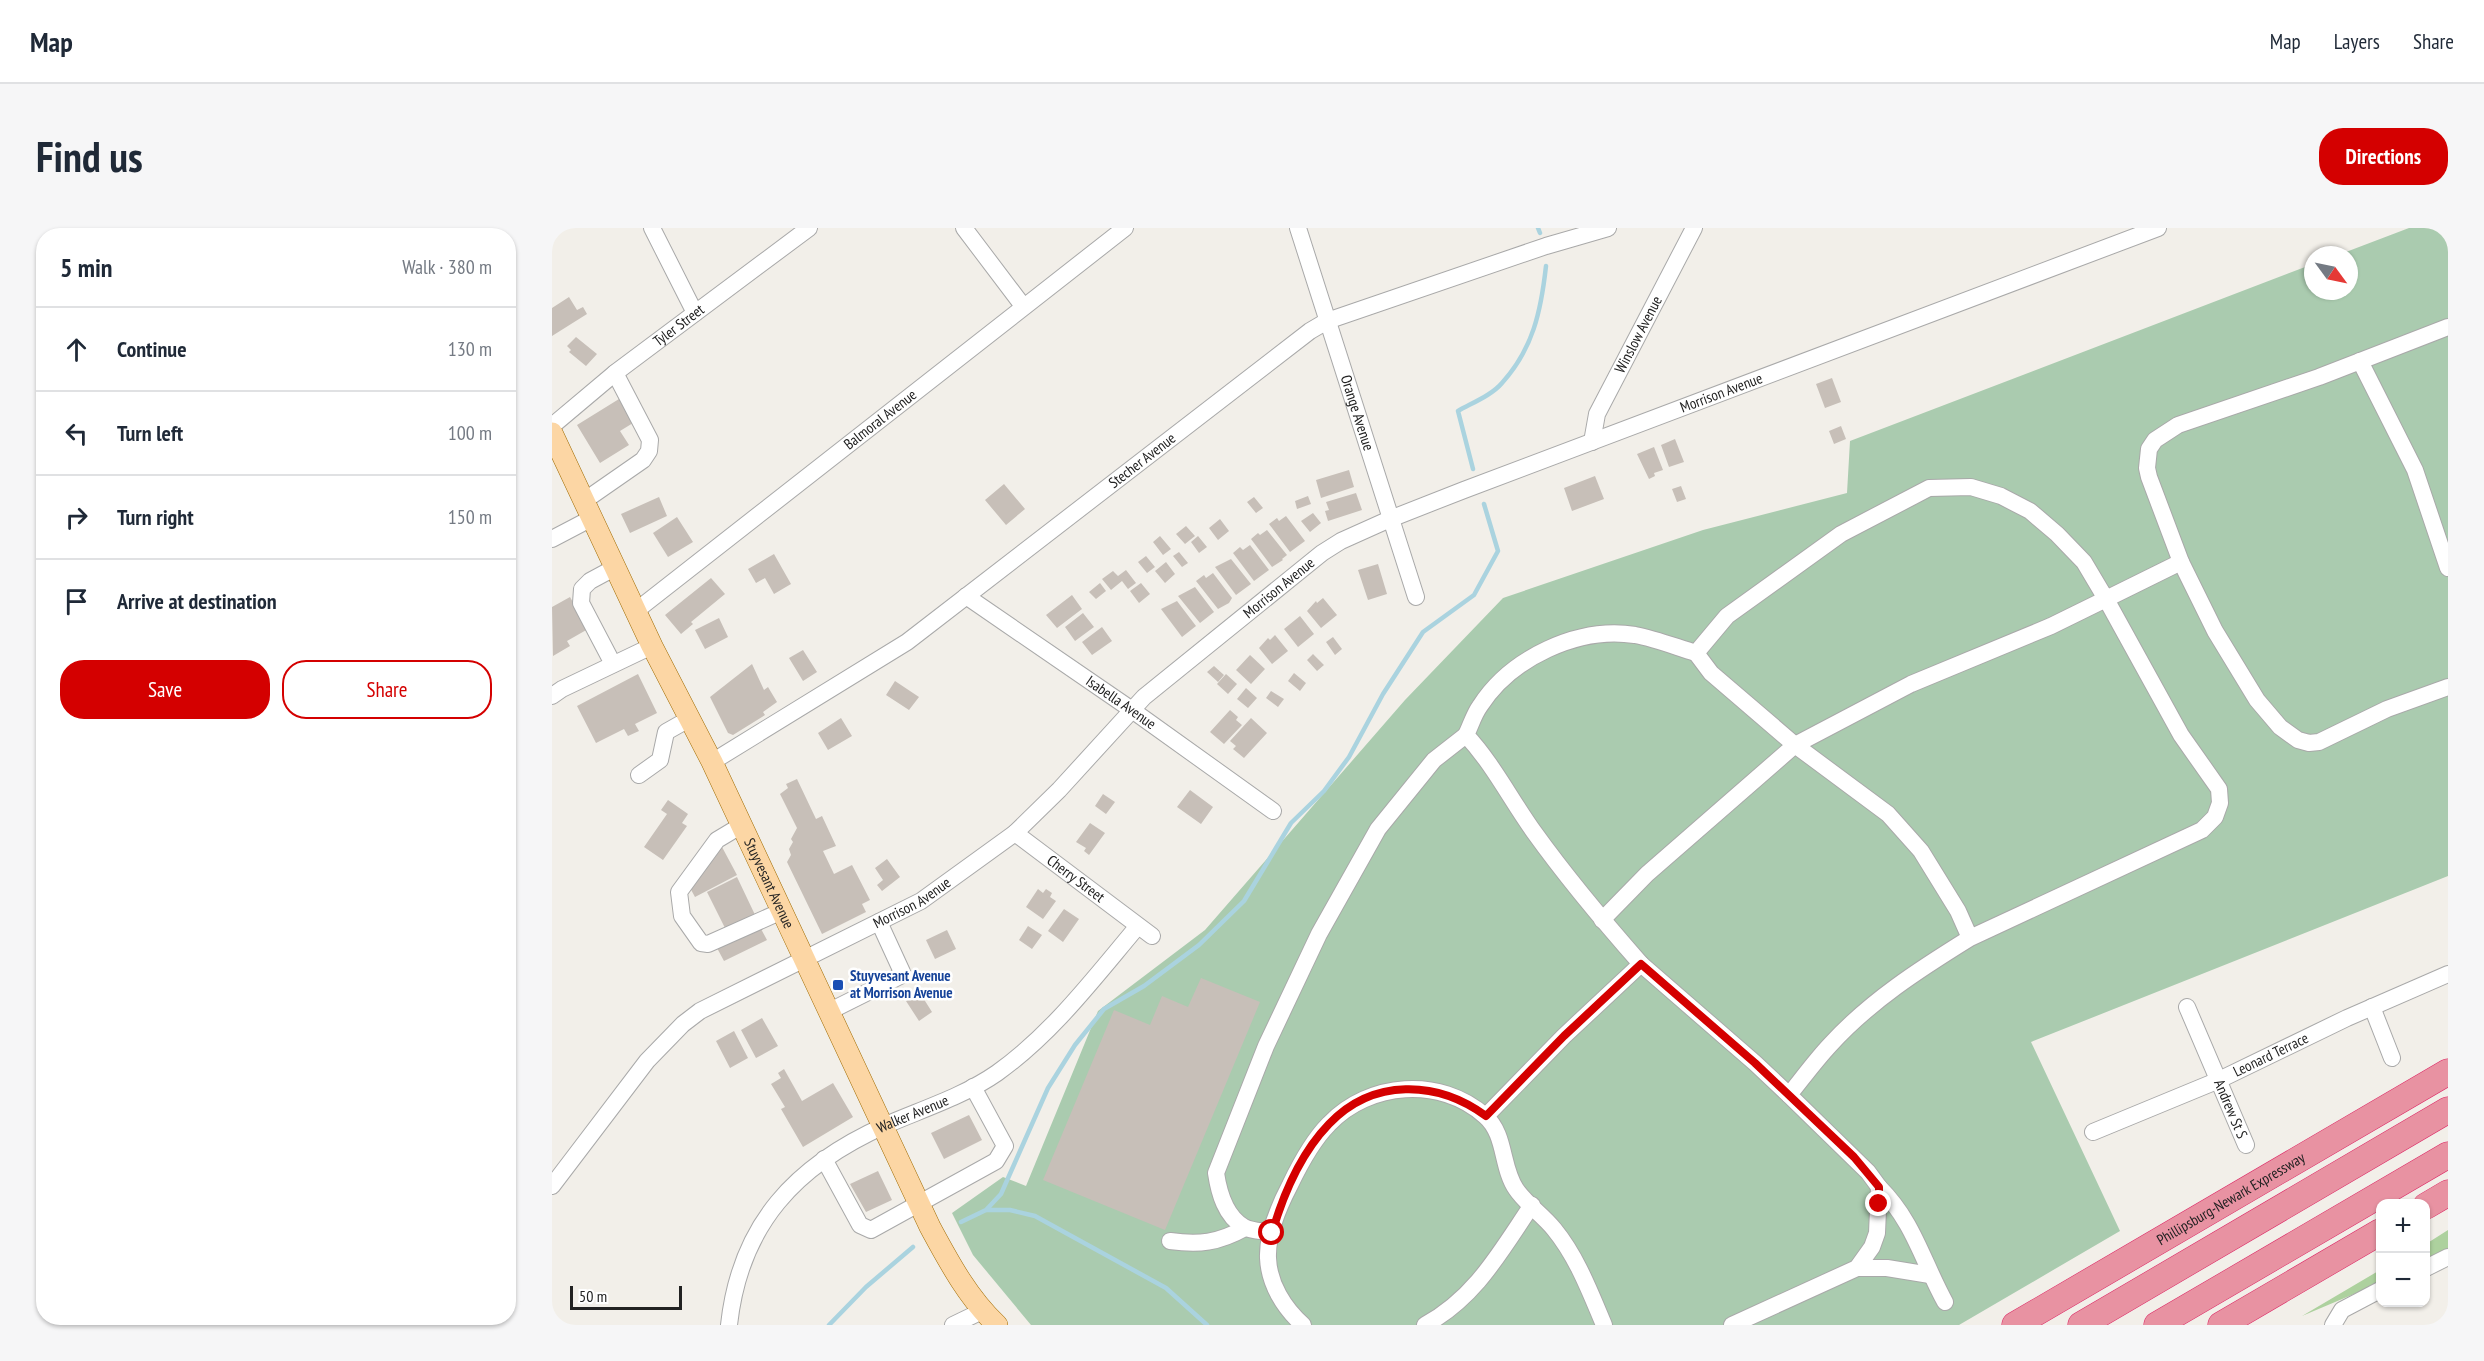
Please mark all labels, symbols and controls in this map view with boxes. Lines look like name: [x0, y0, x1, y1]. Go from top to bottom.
text: Map: [30, 23, 73, 60]
text: Map: [2270, 28, 2301, 55]
text: Layers: [2334, 28, 2380, 55]
text: Share: [2413, 28, 2454, 55]
button: Directions: [2319, 128, 2448, 185]
text: Find us: [36, 129, 143, 184]
north arrow: [2304, 246, 2358, 300]
text: 5 min: [60, 251, 113, 284]
text: Walk · 380 m: [402, 254, 492, 280]
street label: Winslow Avenue: [1610, 293, 1666, 376]
street label: Tyler Street: [649, 300, 708, 350]
icon: ahead: [60, 333, 93, 366]
text: Continue: [117, 335, 187, 363]
text: 130 m: [448, 336, 492, 362]
street label: Morrison Avenue: [1677, 368, 1765, 417]
street label: Orange Avenue: [1337, 372, 1379, 453]
street label: Balmoral Avenue: [840, 385, 920, 454]
icon: left: [60, 417, 93, 450]
text: Turn left: [117, 419, 183, 447]
text: 100 m: [448, 420, 492, 446]
street label: Stecher Avenue: [1105, 428, 1179, 492]
icon: right: [60, 501, 93, 534]
text: Turn right: [117, 503, 194, 531]
text: 150 m: [448, 504, 492, 530]
street label: Morrison Avenue: [1239, 553, 1318, 622]
icon: arrive: [60, 585, 93, 618]
text: Arrive at destination: [117, 587, 277, 615]
button: Save: [60, 660, 270, 719]
button: Share: [282, 660, 492, 719]
street label: Isabella Avenue: [1082, 671, 1160, 733]
street label: Stuyvesant Avenue: [740, 835, 799, 931]
street label: Cherry Street: [1043, 850, 1109, 906]
street label: Morrison Avenue: [870, 873, 954, 932]
place label: Stuyvesant Avenue at Morrison Avenue: [850, 966, 953, 1002]
marker: Stuyvesant Avenue at Morrison Avenue: [831, 978, 845, 992]
street label: Leonard Terrace: [2230, 1028, 2311, 1081]
street label: Andrew St S: [2210, 1076, 2252, 1141]
street label: Walker Avenue: [874, 1090, 951, 1137]
street label: Phillipsburg-Newark Expressway: [2153, 1148, 2308, 1249]
route end: [1865, 1190, 1891, 1216]
map controls: [2376, 1199, 2430, 1307]
button: +: [2376, 1199, 2430, 1253]
route start: [1258, 1219, 1284, 1245]
button: −: [2376, 1253, 2430, 1307]
scale bar: [570, 1283, 682, 1310]
text: 50 m: [579, 1286, 607, 1306]

